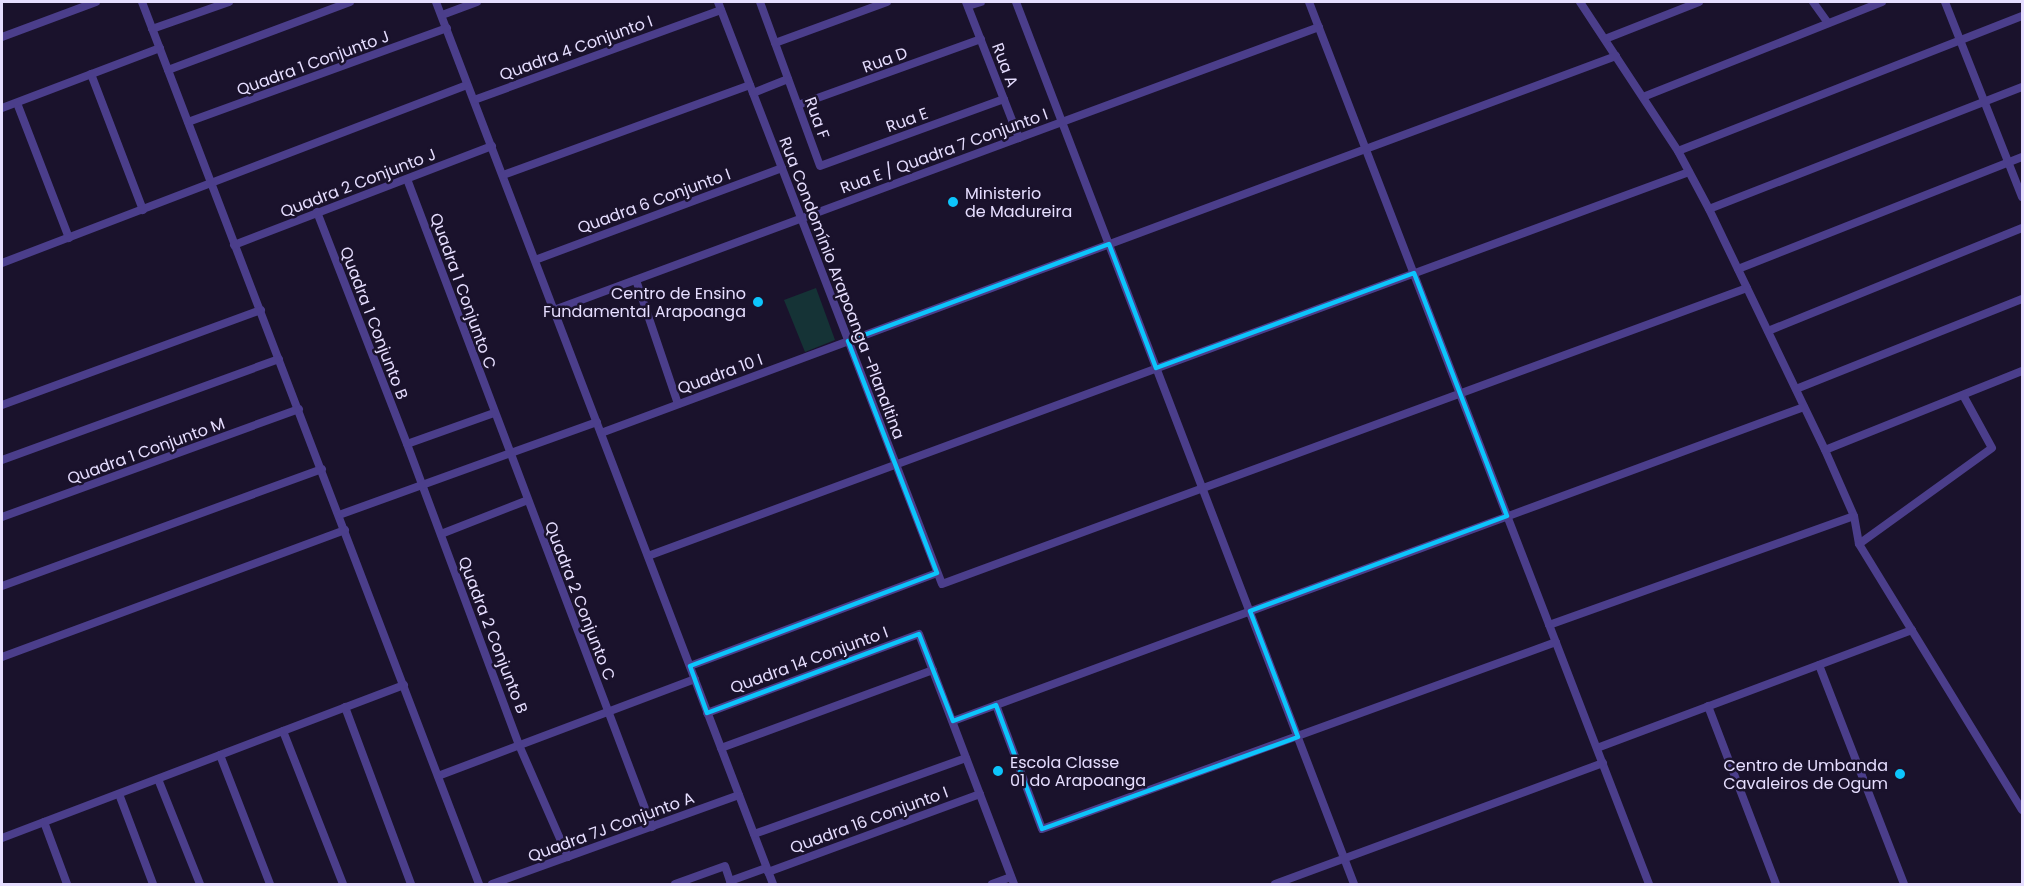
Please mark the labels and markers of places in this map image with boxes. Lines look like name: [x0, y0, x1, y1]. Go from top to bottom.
place label: Ministerio de Madureira: [965, 182, 1072, 223]
marker: Ministerio de Madureira: [946, 195, 960, 209]
place label: Centro de Ensino Fundamental Arapoanga: [543, 282, 746, 323]
marker: Centro de Ensino Fundamental Arapoanga: [751, 295, 765, 309]
place label: Escola Classe 01 do Arapoanga: [1010, 751, 1146, 792]
place label: Centro de Umbanda Cavaleiros de Ogum: [1723, 754, 1888, 795]
marker: Escola Classe 01 do Arapoanga: [991, 764, 1005, 778]
marker: Centro de Umbanda Cavaleiros de Ogum: [1893, 767, 1907, 781]

